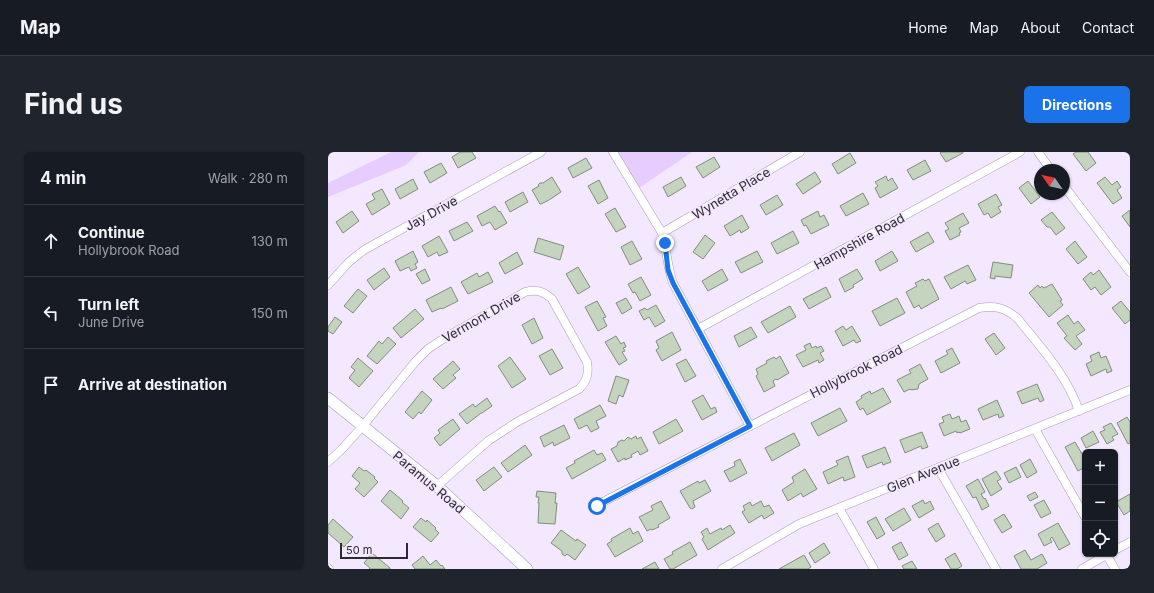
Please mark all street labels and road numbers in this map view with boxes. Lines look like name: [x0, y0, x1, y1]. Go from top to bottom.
street label: Wynetta Place: [689, 163, 773, 223]
street label: Jay Drive: [402, 192, 460, 234]
street label: Hampshire Road: [811, 209, 907, 273]
street label: Vermont Drive: [439, 288, 523, 346]
street label: Hollybrook Road: [807, 341, 905, 401]
street label: Paramus Road: [390, 447, 468, 517]
street label: Glen Avenue: [884, 452, 962, 496]

